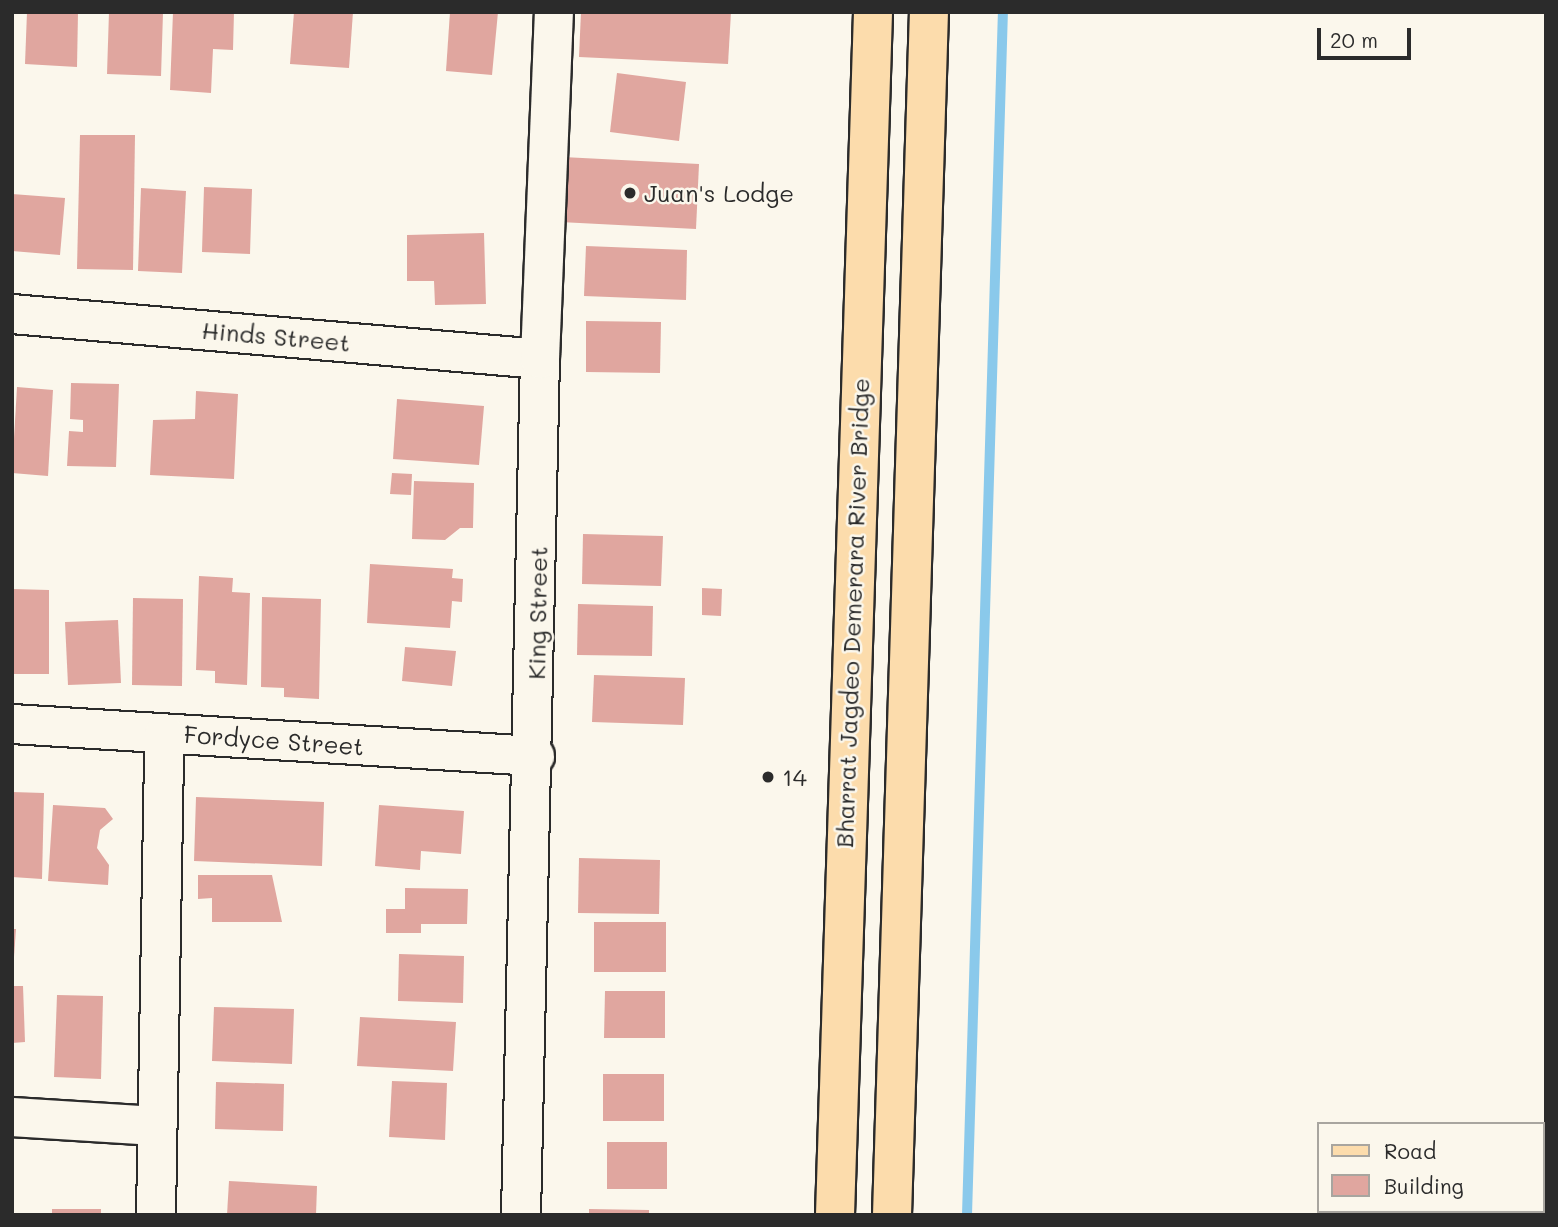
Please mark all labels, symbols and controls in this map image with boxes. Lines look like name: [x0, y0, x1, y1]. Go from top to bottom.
scale bar: [1320, 14, 1414, 58]
text: 20 m: [1330, 26, 1378, 53]
place label: Juan's Lodge: [644, 179, 794, 207]
marker: Juan's Lodge: [622, 185, 638, 201]
street label: Hinds Street: [201, 315, 351, 357]
street label: Bharrat Jagdeo Demerara River Bridge: [829, 378, 875, 848]
street label: King Street: [521, 546, 553, 680]
street label: Fordyce Street: [183, 719, 365, 761]
place label: 14: [782, 763, 807, 791]
marker: 14: [760, 769, 776, 785]
legend: [1316, 1122, 1544, 1213]
text: Road: [1384, 1137, 1436, 1164]
text: Building: [1384, 1172, 1464, 1199]

